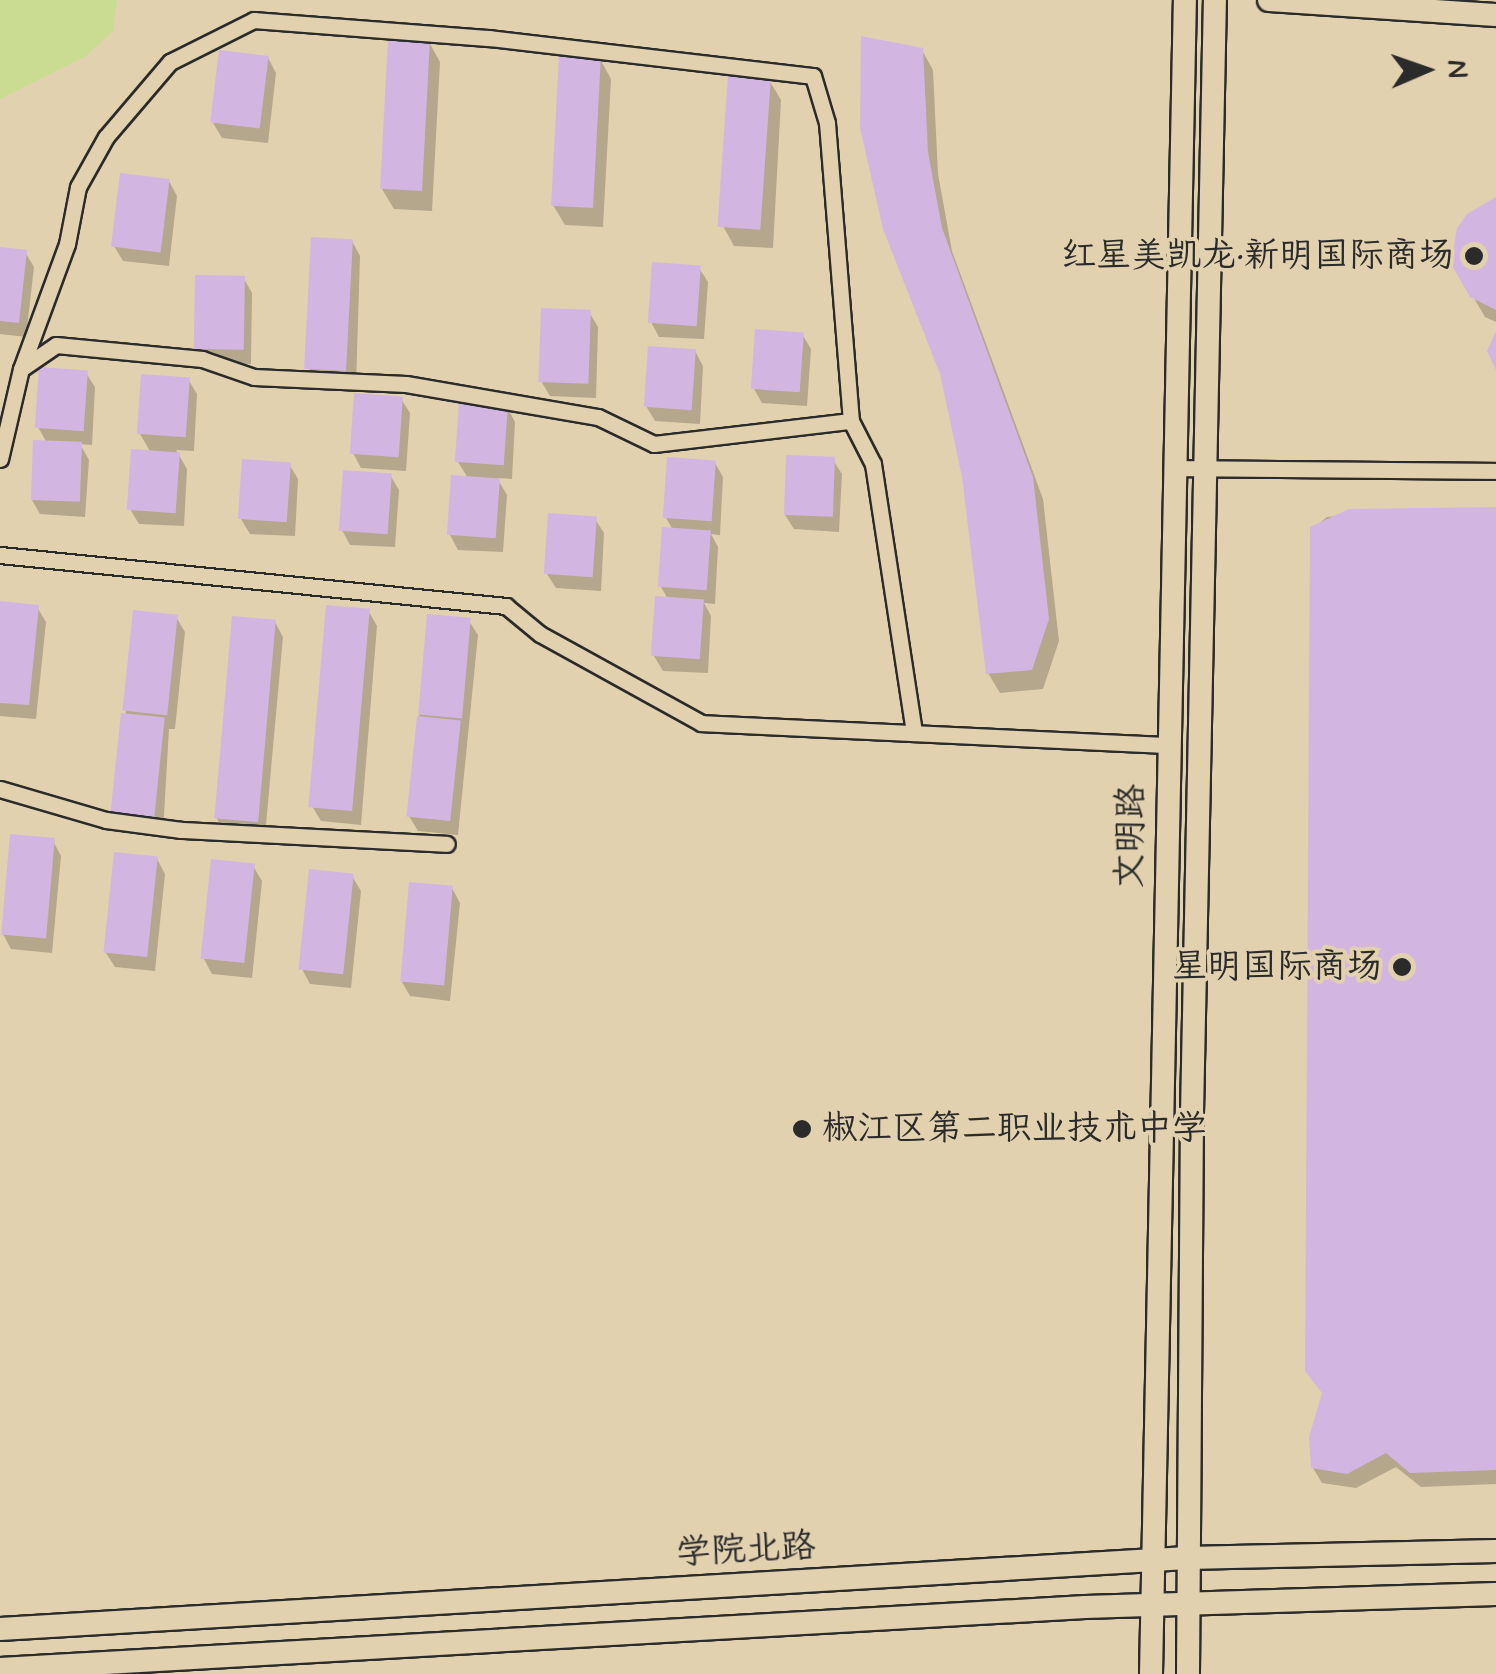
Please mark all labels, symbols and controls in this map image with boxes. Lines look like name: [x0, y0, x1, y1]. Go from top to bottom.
north arrow: [1376, 20, 1476, 120]
text: N: [1438, 59, 1475, 79]
place label: 红星美凯龙·新明国际商场: [1061, 235, 1454, 277]
marker: 红星美凯龙·新明国际商场: [1463, 245, 1485, 267]
street label: 文明路: [1109, 783, 1153, 889]
place label: 星明国际商场: [1172, 946, 1382, 988]
marker: 星明国际商场: [1391, 956, 1413, 978]
place label: 椒江区第二职业技术中学: [822, 1108, 1207, 1150]
marker: 椒江区第二职业技术中学: [791, 1118, 813, 1140]
street label: 学院北路: [675, 1525, 817, 1575]

